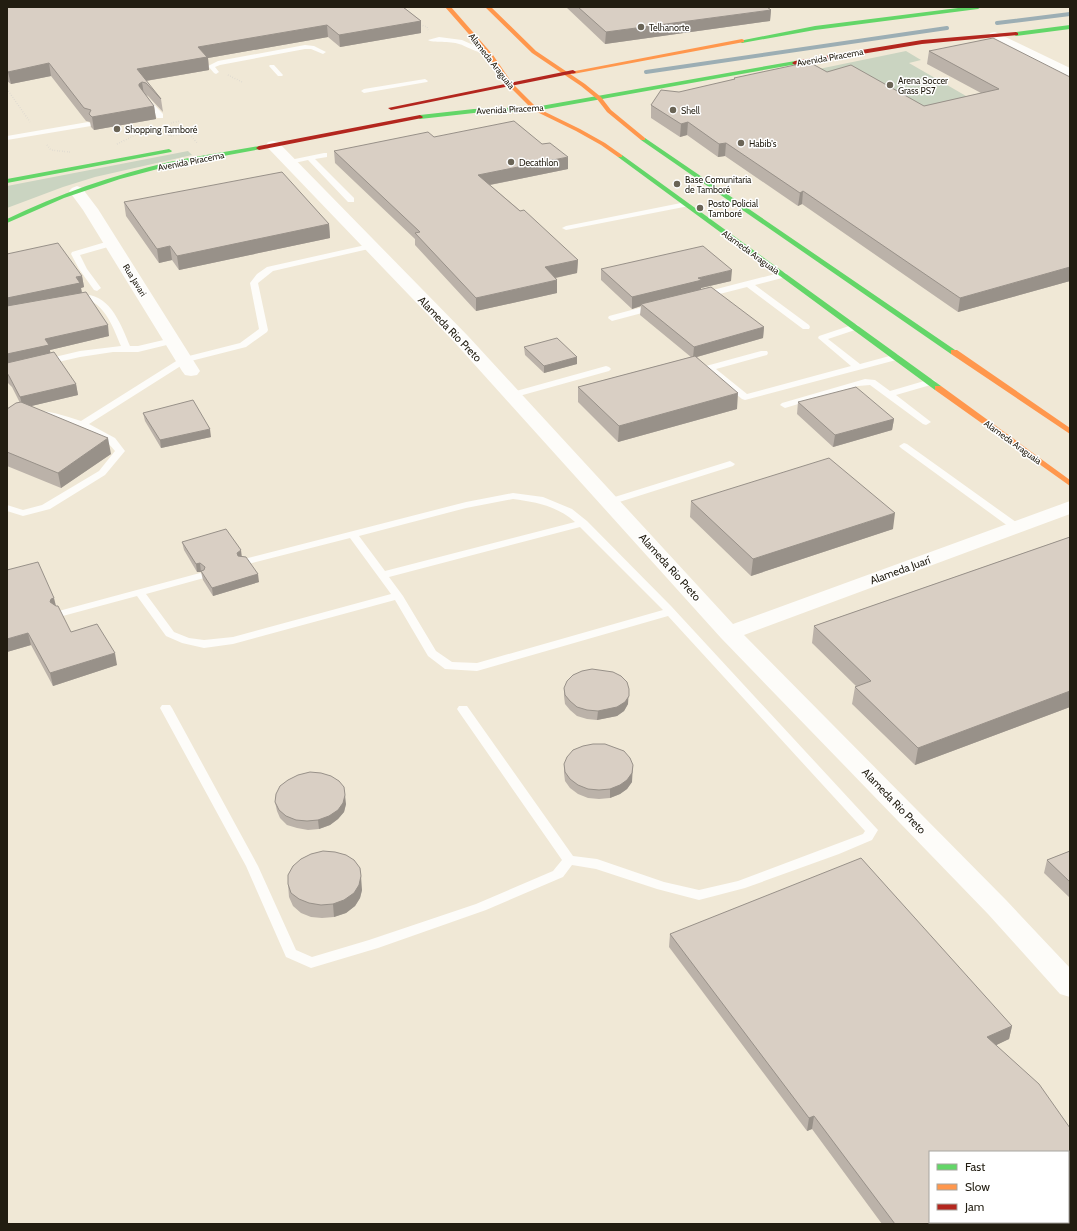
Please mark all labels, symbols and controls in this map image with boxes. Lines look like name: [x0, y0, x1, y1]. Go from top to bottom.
marker: Telhanorte: [636, 22, 646, 32]
place label: Telhanorte: [649, 22, 690, 33]
street label: Alameda Araguaia: [467, 31, 518, 92]
street label: Avenida Piracema: [796, 46, 865, 68]
place label: Arena Soccer Grass PS7: [898, 75, 948, 96]
marker: Arena Soccer Grass PS7: [885, 80, 895, 90]
street label: Avenida Piracema: [476, 102, 545, 116]
marker: Shell: [668, 105, 678, 115]
place label: Shell: [681, 105, 701, 116]
marker: Shopping Tamboré: [112, 124, 122, 134]
place label: Shopping Tamboré: [125, 124, 198, 135]
marker: Habib's: [736, 138, 746, 148]
place label: Habib's: [749, 138, 777, 149]
street label: Avenida Piracema: [157, 149, 226, 173]
marker: Decathlon: [506, 157, 516, 167]
place label: Decathlon: [519, 157, 558, 168]
place label: Base Comunitaria de Tamboré: [685, 174, 752, 195]
marker: Base Comunitaria de Tamboré: [672, 179, 682, 189]
place label: Posto Policial Tamboré: [708, 198, 759, 219]
marker: Posto Policial Tamboré: [695, 203, 705, 213]
street label: Alameda Araguaia: [720, 228, 782, 277]
street label: Rua Javari: [121, 262, 149, 298]
street label: Alameda Rio Preto: [415, 293, 485, 365]
street label: Alameda Araguaia: [982, 418, 1044, 467]
street label: Alameda Rio Preto: [636, 530, 704, 604]
street label: Alameda Juarí: [868, 552, 933, 587]
street label: Alameda Rio Preto: [859, 765, 929, 837]
legend: [929, 1151, 1069, 1223]
text: Fast: [965, 1159, 985, 1174]
text: Slow: [965, 1179, 990, 1194]
text: Jam: [964, 1199, 984, 1214]

